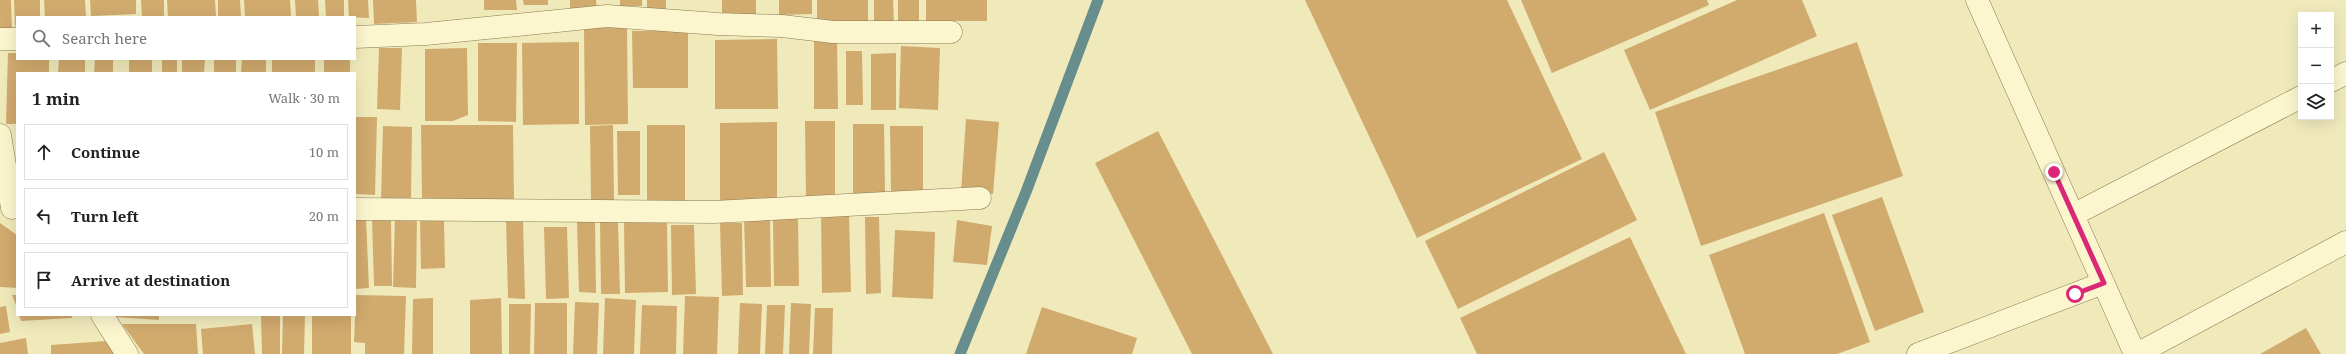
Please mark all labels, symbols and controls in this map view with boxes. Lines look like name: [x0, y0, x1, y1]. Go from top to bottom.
map controls: [2298, 12, 2334, 120]
button: +: [2298, 12, 2334, 48]
search box: [16, 16, 356, 60]
icon: search: [30, 27, 52, 49]
text: Search here: [62, 28, 147, 48]
button: −: [2298, 48, 2334, 84]
button: layers: [2298, 84, 2334, 120]
text: 1 min: [32, 87, 80, 110]
text: Walk · 30 m: [268, 89, 340, 107]
icon: ahead: [33, 141, 55, 163]
text: Continue: [71, 142, 140, 162]
text: 10 m: [309, 143, 339, 161]
route end: [2045, 163, 2063, 181]
icon: left: [33, 205, 55, 227]
text: Turn left: [71, 206, 139, 226]
text: 20 m: [309, 207, 339, 225]
icon: arrive: [33, 269, 55, 291]
text: Arrive at destination: [71, 270, 230, 290]
route start: [2066, 285, 2084, 303]

